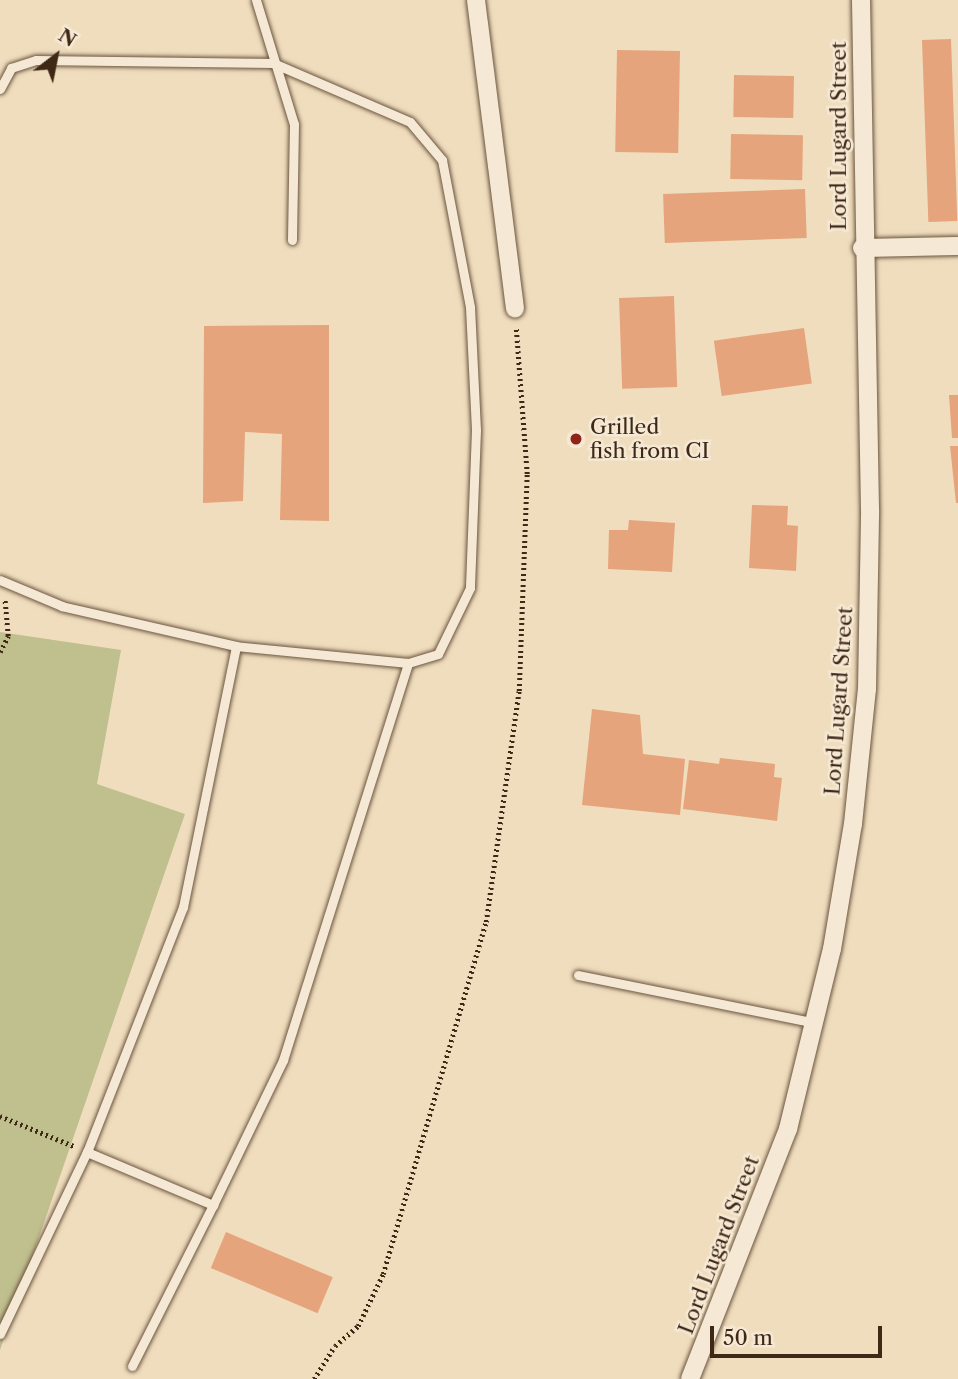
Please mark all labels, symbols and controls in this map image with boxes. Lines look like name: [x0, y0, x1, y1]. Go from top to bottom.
north arrow: [21, 21, 91, 91]
text: N: [54, 24, 80, 52]
street label: Lord Lugard Street: [826, 42, 852, 230]
place label: Grilled fish from CI: [590, 414, 709, 464]
marker: Grilled fish from CI: [568, 431, 584, 447]
street label: Lord Lugard Street: [820, 606, 858, 796]
street label: Lord Lugard Street: [673, 1152, 765, 1338]
scale bar: [713, 1312, 884, 1356]
text: 50 m: [723, 1325, 773, 1350]

